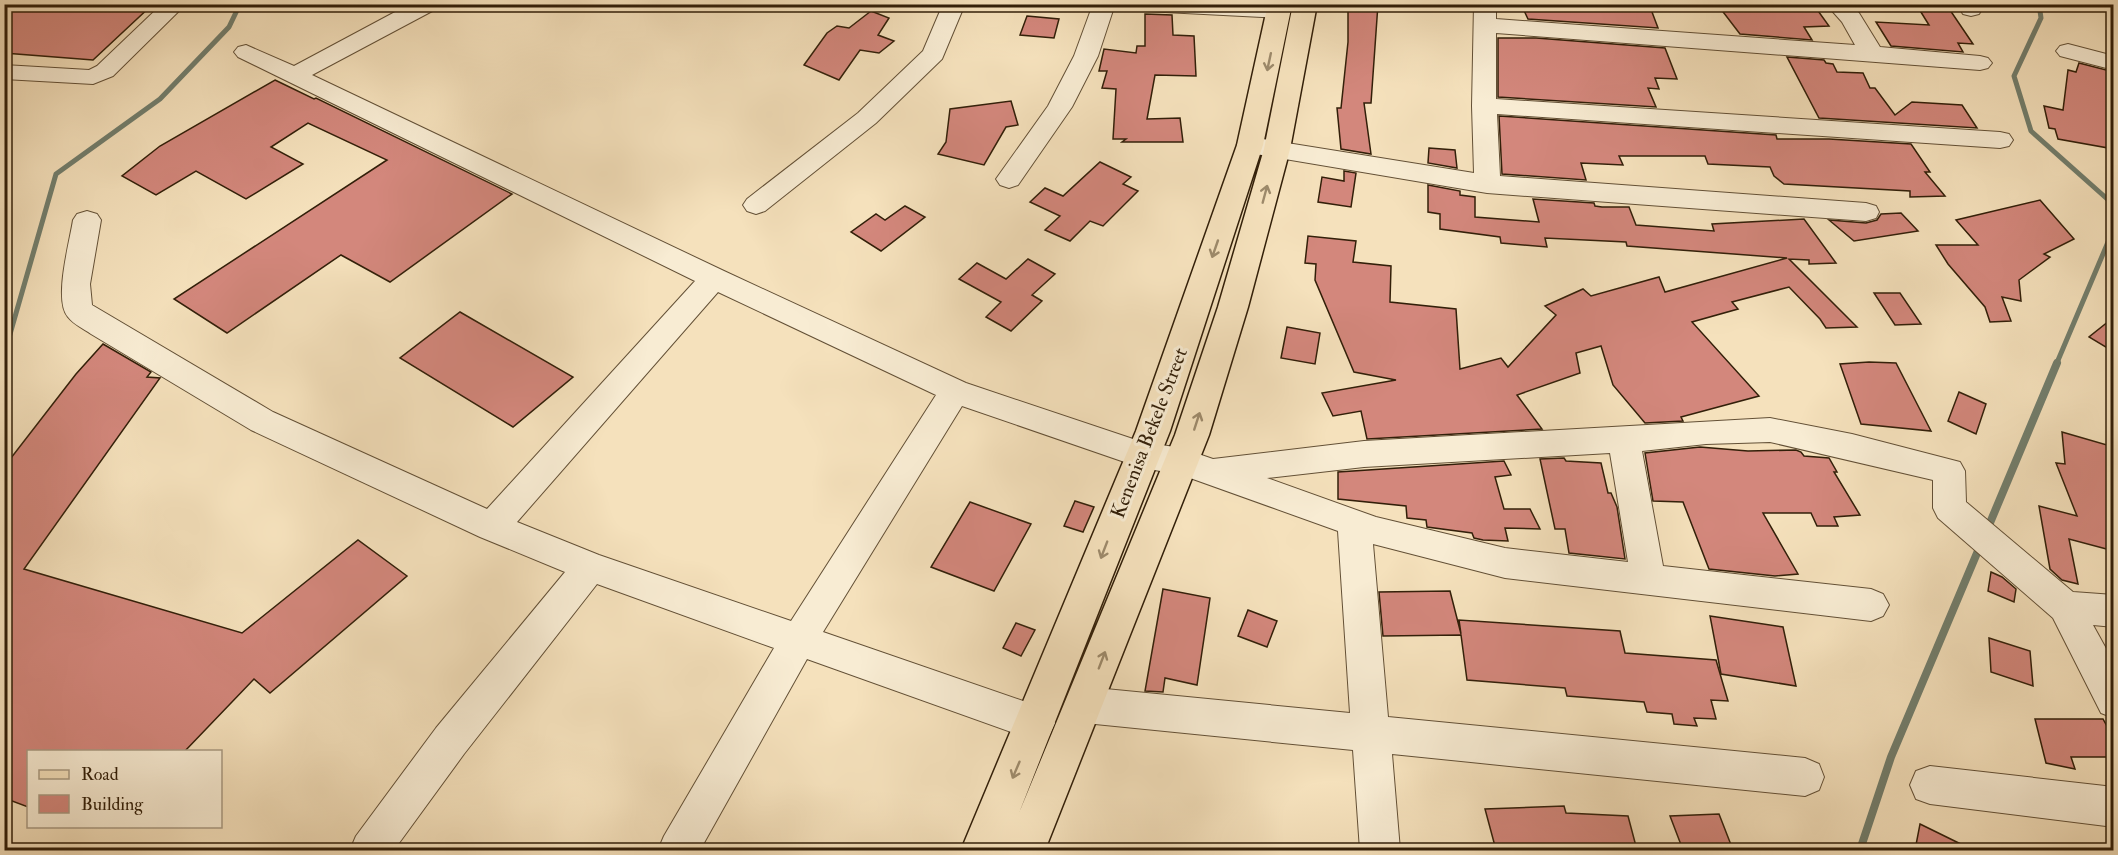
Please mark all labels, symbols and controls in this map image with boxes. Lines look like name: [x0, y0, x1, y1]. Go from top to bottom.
one-way arrow: [1262, 52, 1274, 71]
one-way arrow: [1260, 184, 1271, 203]
one-way arrow: [1209, 239, 1220, 258]
street label: Kenenisa Bekele Street: [1105, 344, 1193, 522]
one-way arrow: [1192, 412, 1203, 431]
one-way arrow: [1098, 540, 1109, 559]
one-way arrow: [1097, 652, 1108, 670]
legend: [27, 750, 222, 828]
one-way arrow: [1010, 760, 1021, 779]
text: Road: [81, 763, 119, 786]
text: Building: [81, 793, 144, 816]

